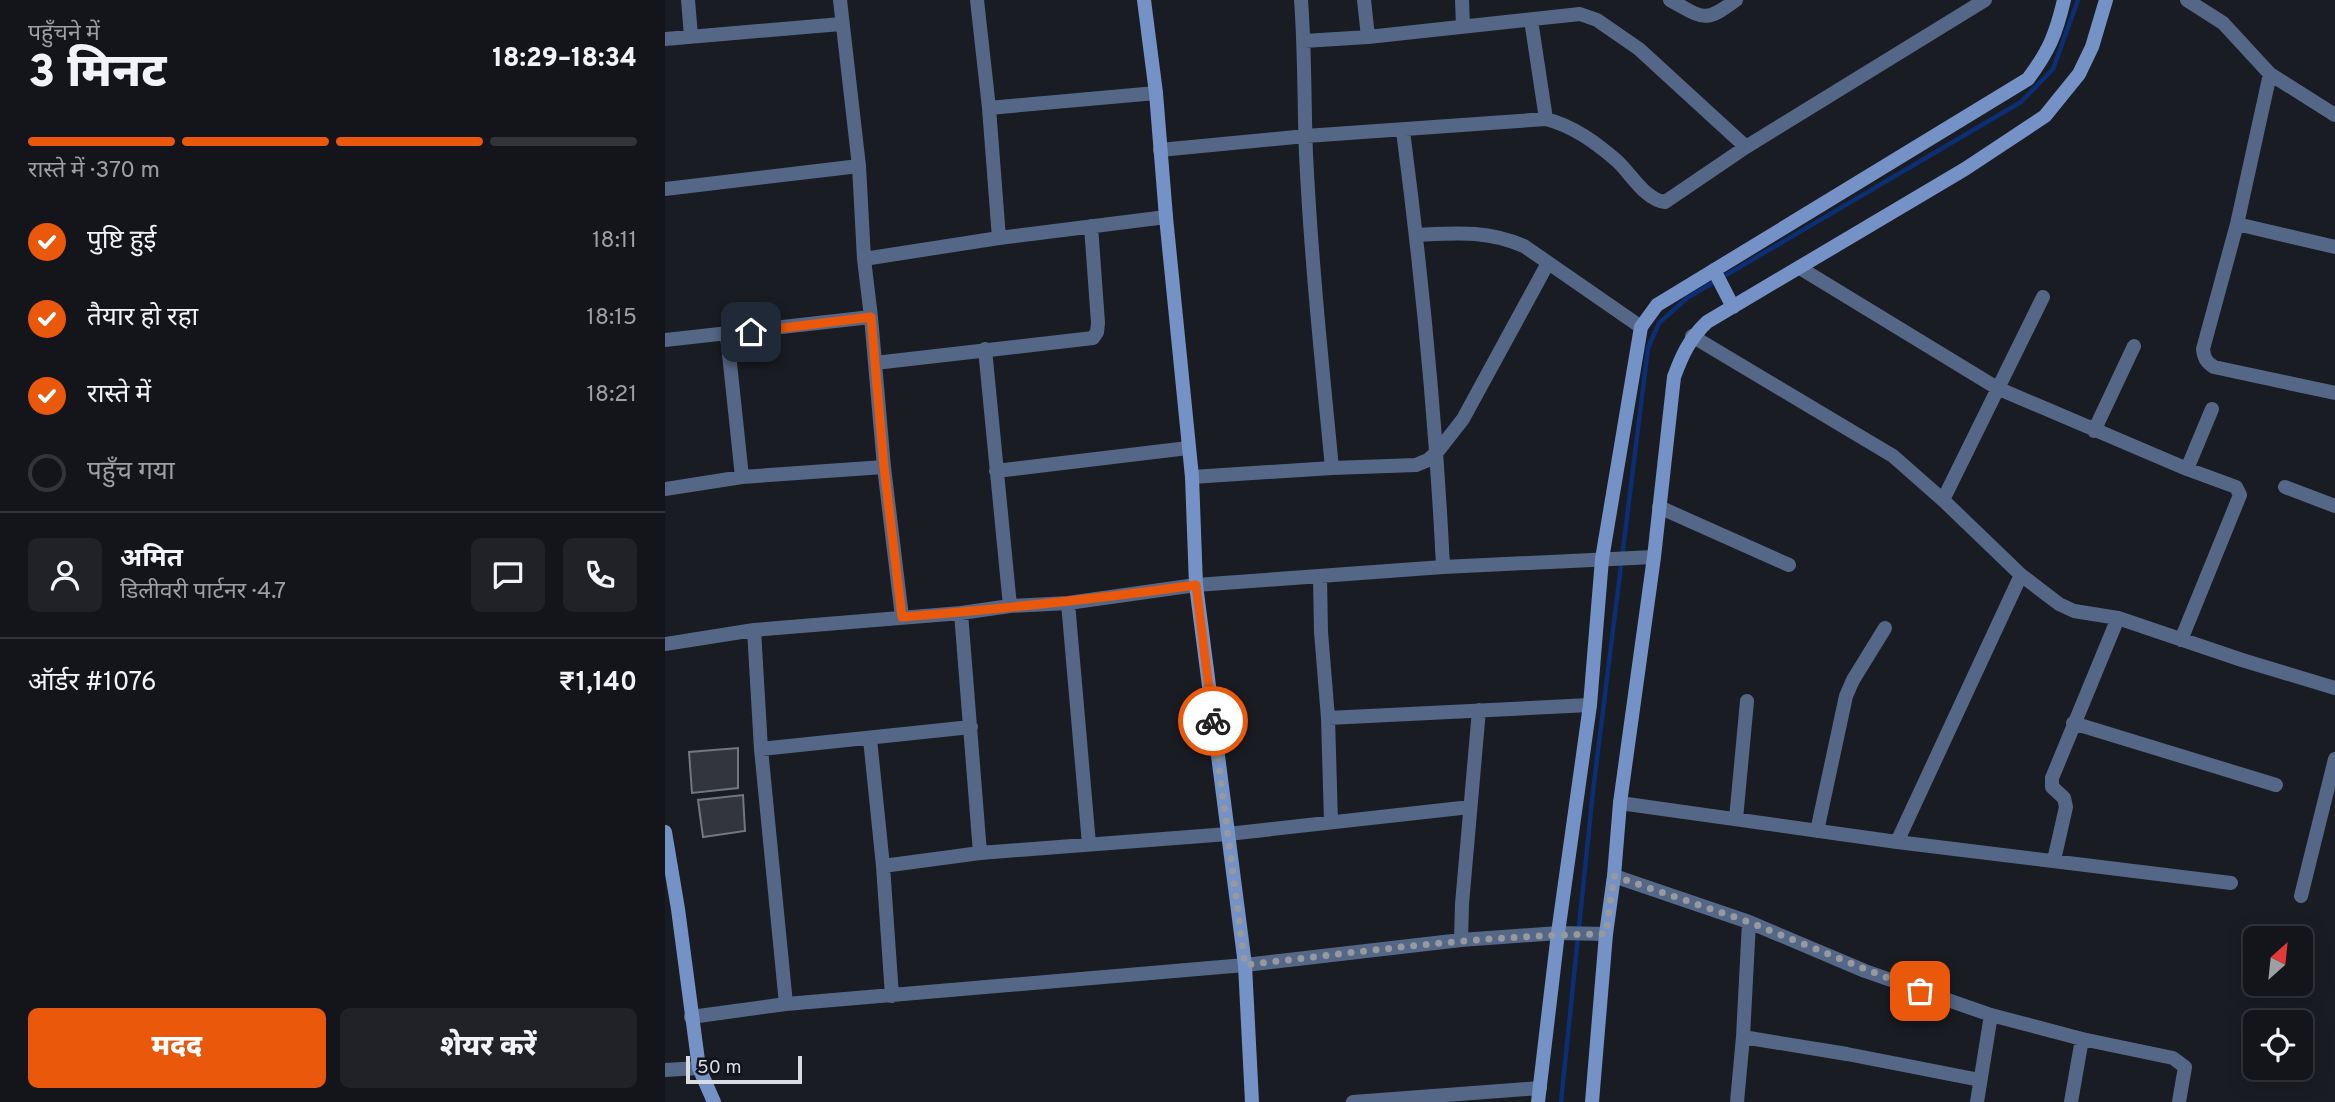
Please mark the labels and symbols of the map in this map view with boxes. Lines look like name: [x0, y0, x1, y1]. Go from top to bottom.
pin: [721, 302, 781, 362]
courier: [1178, 686, 1248, 756]
north arrow: [2243, 926, 2313, 996]
pin: [1890, 961, 1950, 1021]
scale bar: [686, 1053, 801, 1085]

